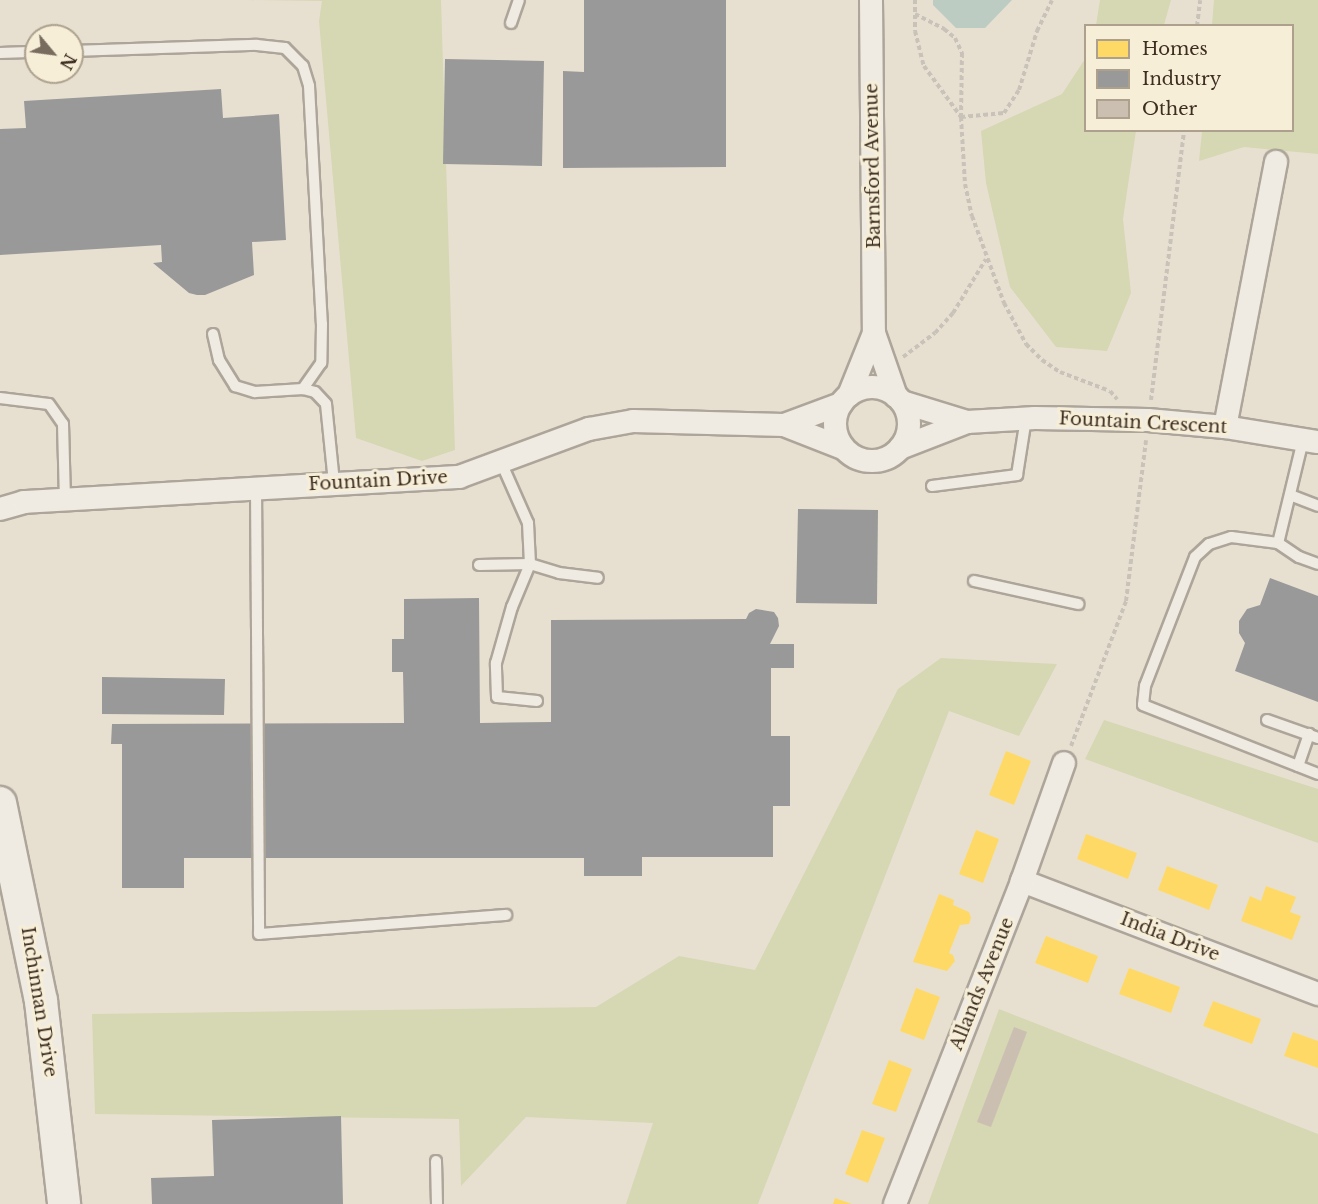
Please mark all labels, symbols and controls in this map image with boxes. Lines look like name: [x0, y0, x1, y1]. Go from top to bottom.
north arrow: [24, 24, 84, 84]
legend: [1084, 24, 1294, 132]
text: Homes: [1142, 38, 1208, 60]
text: N: [56, 50, 80, 73]
text: Industry: [1142, 68, 1221, 90]
street label: Barnsford Avenue: [861, 83, 885, 249]
text: Other: [1142, 98, 1197, 120]
street label: Fountain Crescent: [1058, 408, 1228, 438]
street label: Fountain Drive: [308, 467, 448, 495]
street label: India Drive: [1117, 908, 1223, 966]
street label: Allands Avenue: [945, 914, 1019, 1054]
street label: Inchinnan Drive: [16, 925, 62, 1079]

